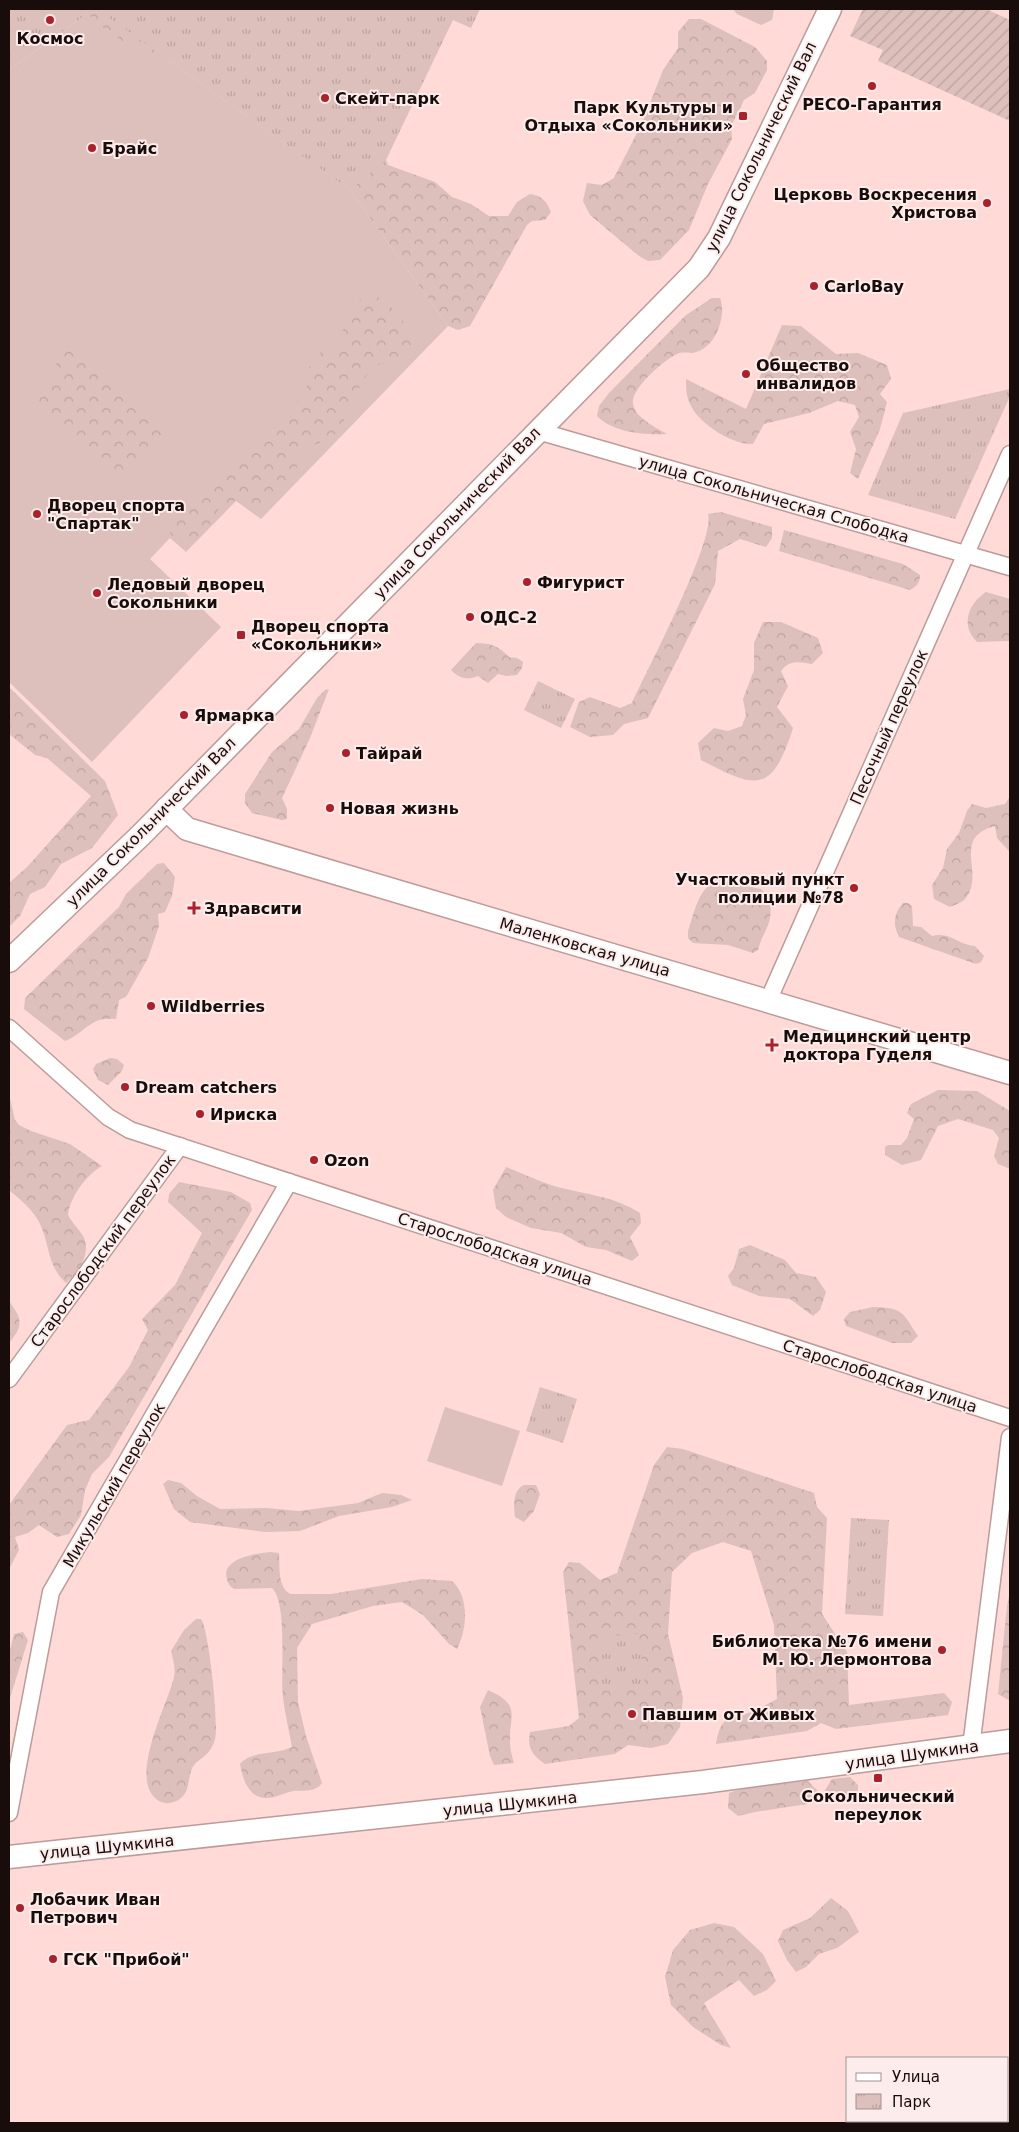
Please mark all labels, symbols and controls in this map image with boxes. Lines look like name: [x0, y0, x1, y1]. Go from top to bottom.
marker: Космос: [44, 14, 56, 26]
place label: Космос: [16, 29, 84, 48]
street label: улица Сокольнический Вал: [702, 39, 820, 255]
marker: РЕСО-Гарантия: [866, 80, 878, 92]
place label: Скейт-парк: [335, 89, 440, 108]
marker: Скейт-парк: [319, 92, 331, 104]
place label: РЕСО-Гарантия: [802, 95, 942, 114]
place label: Парк Культуры и Отдыха «Сокольники»: [525, 98, 733, 135]
marker: Парк Культуры и Отдыха «Сокольники»: [737, 110, 749, 122]
place label: Брайс: [102, 139, 157, 158]
marker: Брайс: [86, 142, 98, 154]
place label: Церковь Воскресения Христова: [773, 185, 977, 222]
marker: Церковь Воскресения Христова: [981, 197, 993, 209]
place label: CarloBay: [824, 277, 904, 296]
marker: CarloBay: [808, 280, 820, 292]
place label: Общество инвалидов: [756, 356, 856, 393]
marker: Общество инвалидов: [740, 368, 752, 380]
street label: улица Сокольнический Вал: [370, 423, 544, 603]
street label: улица Сокольническая Слободка: [637, 451, 911, 547]
place label: Дворец спорта "Спартак": [47, 496, 185, 533]
marker: Дворец спорта "Спартак": [31, 508, 43, 520]
place label: Фигурист: [537, 573, 625, 592]
place label: Ледовый дворец Сокольники: [107, 575, 265, 612]
marker: Фигурист: [521, 576, 533, 588]
marker: Ледовый дворец Сокольники: [91, 587, 103, 599]
place label: ОДС-2: [480, 608, 537, 627]
marker: ОДС-2: [464, 611, 476, 623]
place label: Дворец спорта «Сокольники»: [251, 617, 389, 654]
marker: Дворец спорта «Сокольники»: [235, 629, 247, 641]
street label: Песочный переулок: [846, 646, 932, 808]
place label: Ярмарка: [194, 706, 275, 725]
marker: Ярмарка: [178, 709, 190, 721]
street label: улица Сокольнический Вал: [62, 733, 240, 911]
place label: Тайрай: [356, 744, 422, 763]
marker: Тайрай: [340, 747, 352, 759]
place label: Новая жизнь: [340, 799, 459, 818]
marker: Новая жизнь: [324, 802, 336, 814]
place label: Участковый пункт полиции №78: [675, 870, 845, 907]
marker: Участковый пункт полиции №78: [848, 882, 860, 894]
place label: Здравсити: [204, 899, 302, 918]
marker: Здравсити: [188, 902, 200, 914]
street label: Маленковская улица: [497, 914, 673, 980]
place label: Wildberries: [161, 997, 265, 1016]
marker: Wildberries: [145, 1000, 157, 1012]
place label: Медицинский центр доктора Гуделя: [783, 1027, 971, 1064]
marker: Медицинский центр доктора Гуделя: [765, 1038, 779, 1052]
place label: Dream catchers: [135, 1078, 277, 1097]
marker: Dream catchers: [119, 1081, 131, 1093]
place label: Ириска: [210, 1105, 277, 1124]
marker: Ириска: [194, 1108, 206, 1120]
street label: Старослободский переулок: [27, 1151, 180, 1351]
place label: Ozon: [324, 1151, 369, 1170]
marker: Ozon: [308, 1154, 320, 1166]
street label: Старослободская улица: [395, 1209, 595, 1289]
street label: Старослободская улица: [780, 1336, 980, 1416]
street label: Микульский переулок: [59, 1399, 169, 1571]
place label: Библиотека №76 имени М. Ю. Лермонтова: [712, 1632, 932, 1669]
marker: Библиотека №76 имени М. Ю. Лермонтова: [936, 1644, 948, 1656]
place label: Павшим от Живых: [642, 1705, 815, 1724]
marker: Павшим от Живых: [626, 1708, 638, 1720]
street label: улица Шумкина: [844, 1736, 980, 1774]
marker: Сокольнический переулок: [872, 1772, 884, 1784]
place label: Сокольнический переулок: [801, 1787, 955, 1824]
street label: улица Шумкина: [442, 1788, 578, 1820]
street label: улица Шумкина: [39, 1831, 175, 1863]
place label: Лобачик Иван Петрович: [30, 1890, 160, 1927]
marker: Лобачик Иван Петрович: [14, 1902, 26, 1914]
place label: ГСК "Прибой": [63, 1950, 190, 1969]
marker: ГСК "Прибой": [47, 1953, 59, 1965]
legend: [846, 2057, 1009, 2122]
text: Улица: [892, 2068, 940, 2086]
text: Парк: [892, 2093, 931, 2111]

